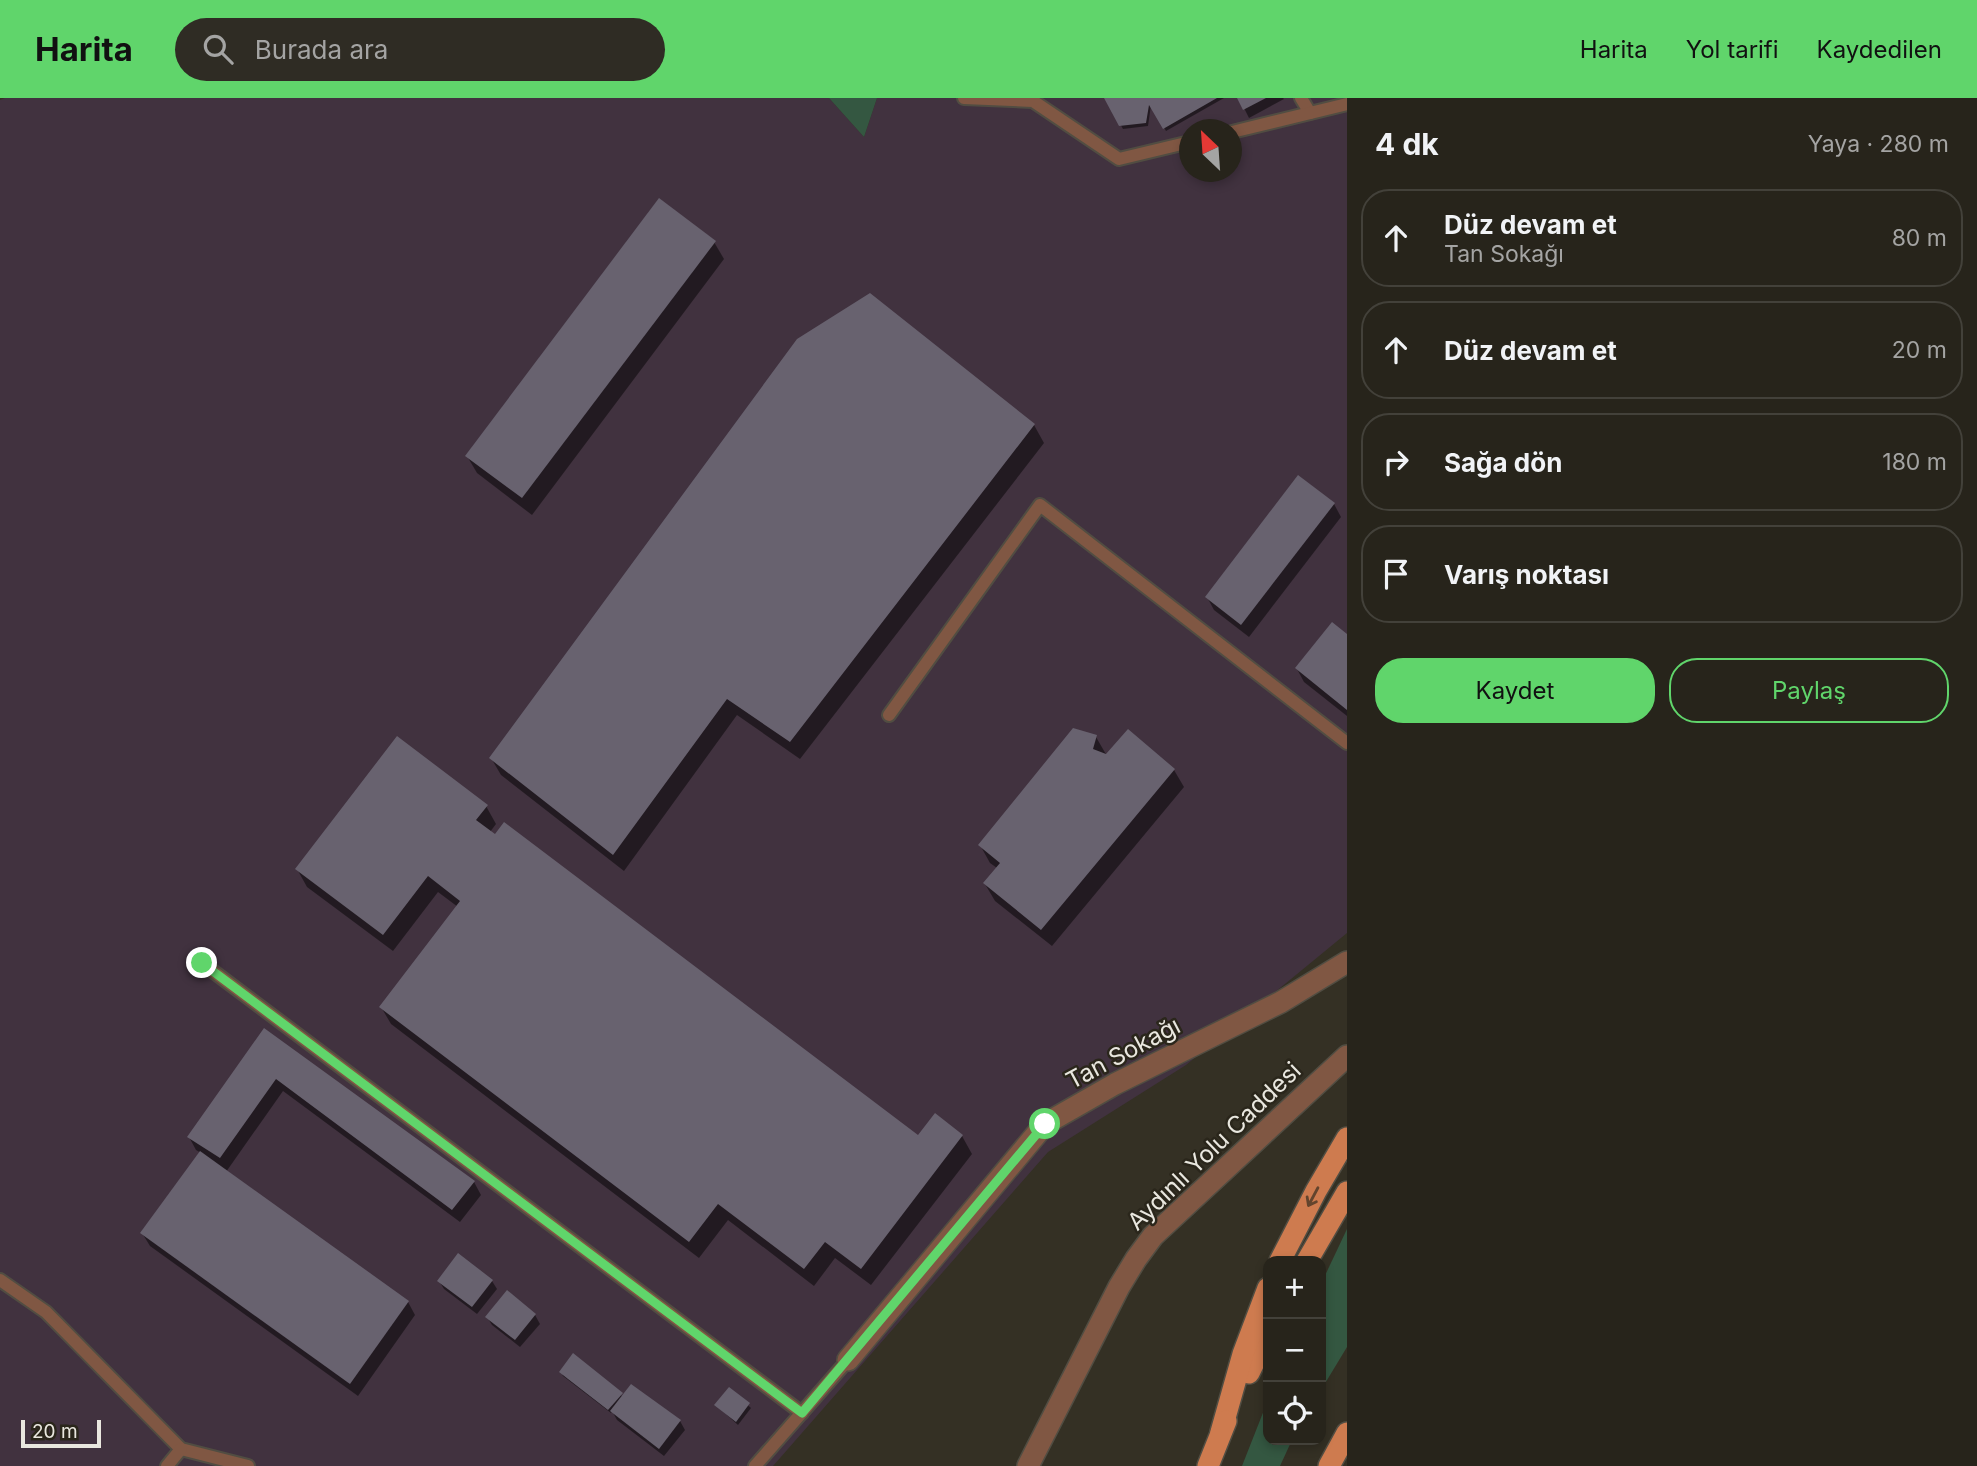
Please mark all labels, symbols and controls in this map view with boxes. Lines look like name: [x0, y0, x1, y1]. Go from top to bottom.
search box: [175, 18, 665, 81]
text: Harita: [35, 29, 133, 69]
icon: search: [199, 30, 237, 68]
text: Burada ara: [255, 34, 388, 65]
text: Harita: [1580, 35, 1648, 64]
text: Yol tarifi: [1686, 35, 1779, 64]
text: Kaydedilen: [1817, 35, 1942, 64]
north arrow: [1179, 119, 1242, 182]
text: 4 dk: [1375, 126, 1439, 162]
text: Yaya · 280 m: [1808, 130, 1949, 158]
text: Düz devam et: [1444, 209, 1617, 240]
icon: ahead: [1377, 219, 1415, 257]
text: 80 m: [1892, 224, 1947, 252]
text: Tan Sokağı: [1444, 240, 1564, 268]
icon: ahead: [1377, 331, 1415, 369]
text: Düz devam et: [1444, 335, 1617, 366]
text: 20 m: [1892, 336, 1947, 364]
icon: right: [1377, 443, 1415, 481]
text: Sağa dön: [1444, 447, 1562, 478]
text: 180 m: [1882, 448, 1947, 476]
icon: arrive: [1377, 555, 1415, 593]
text: Varış noktası: [1444, 559, 1609, 590]
button: Kaydet: [1375, 658, 1655, 723]
button: Paylaş: [1669, 658, 1949, 723]
route end: [186, 947, 217, 978]
street label: Tan Sokağı: [1061, 1011, 1185, 1095]
street label: Aydınlı Yolu Caddesi: [1121, 1056, 1307, 1236]
route start: [1029, 1108, 1060, 1139]
one-way arrow: [1305, 1186, 1319, 1207]
map controls: [1263, 1256, 1326, 1445]
button: +: [1263, 1256, 1326, 1319]
button: −: [1263, 1319, 1326, 1382]
button: locate: [1263, 1382, 1326, 1445]
scale bar: [21, 1417, 102, 1449]
text: 20 m: [32, 1420, 78, 1443]

